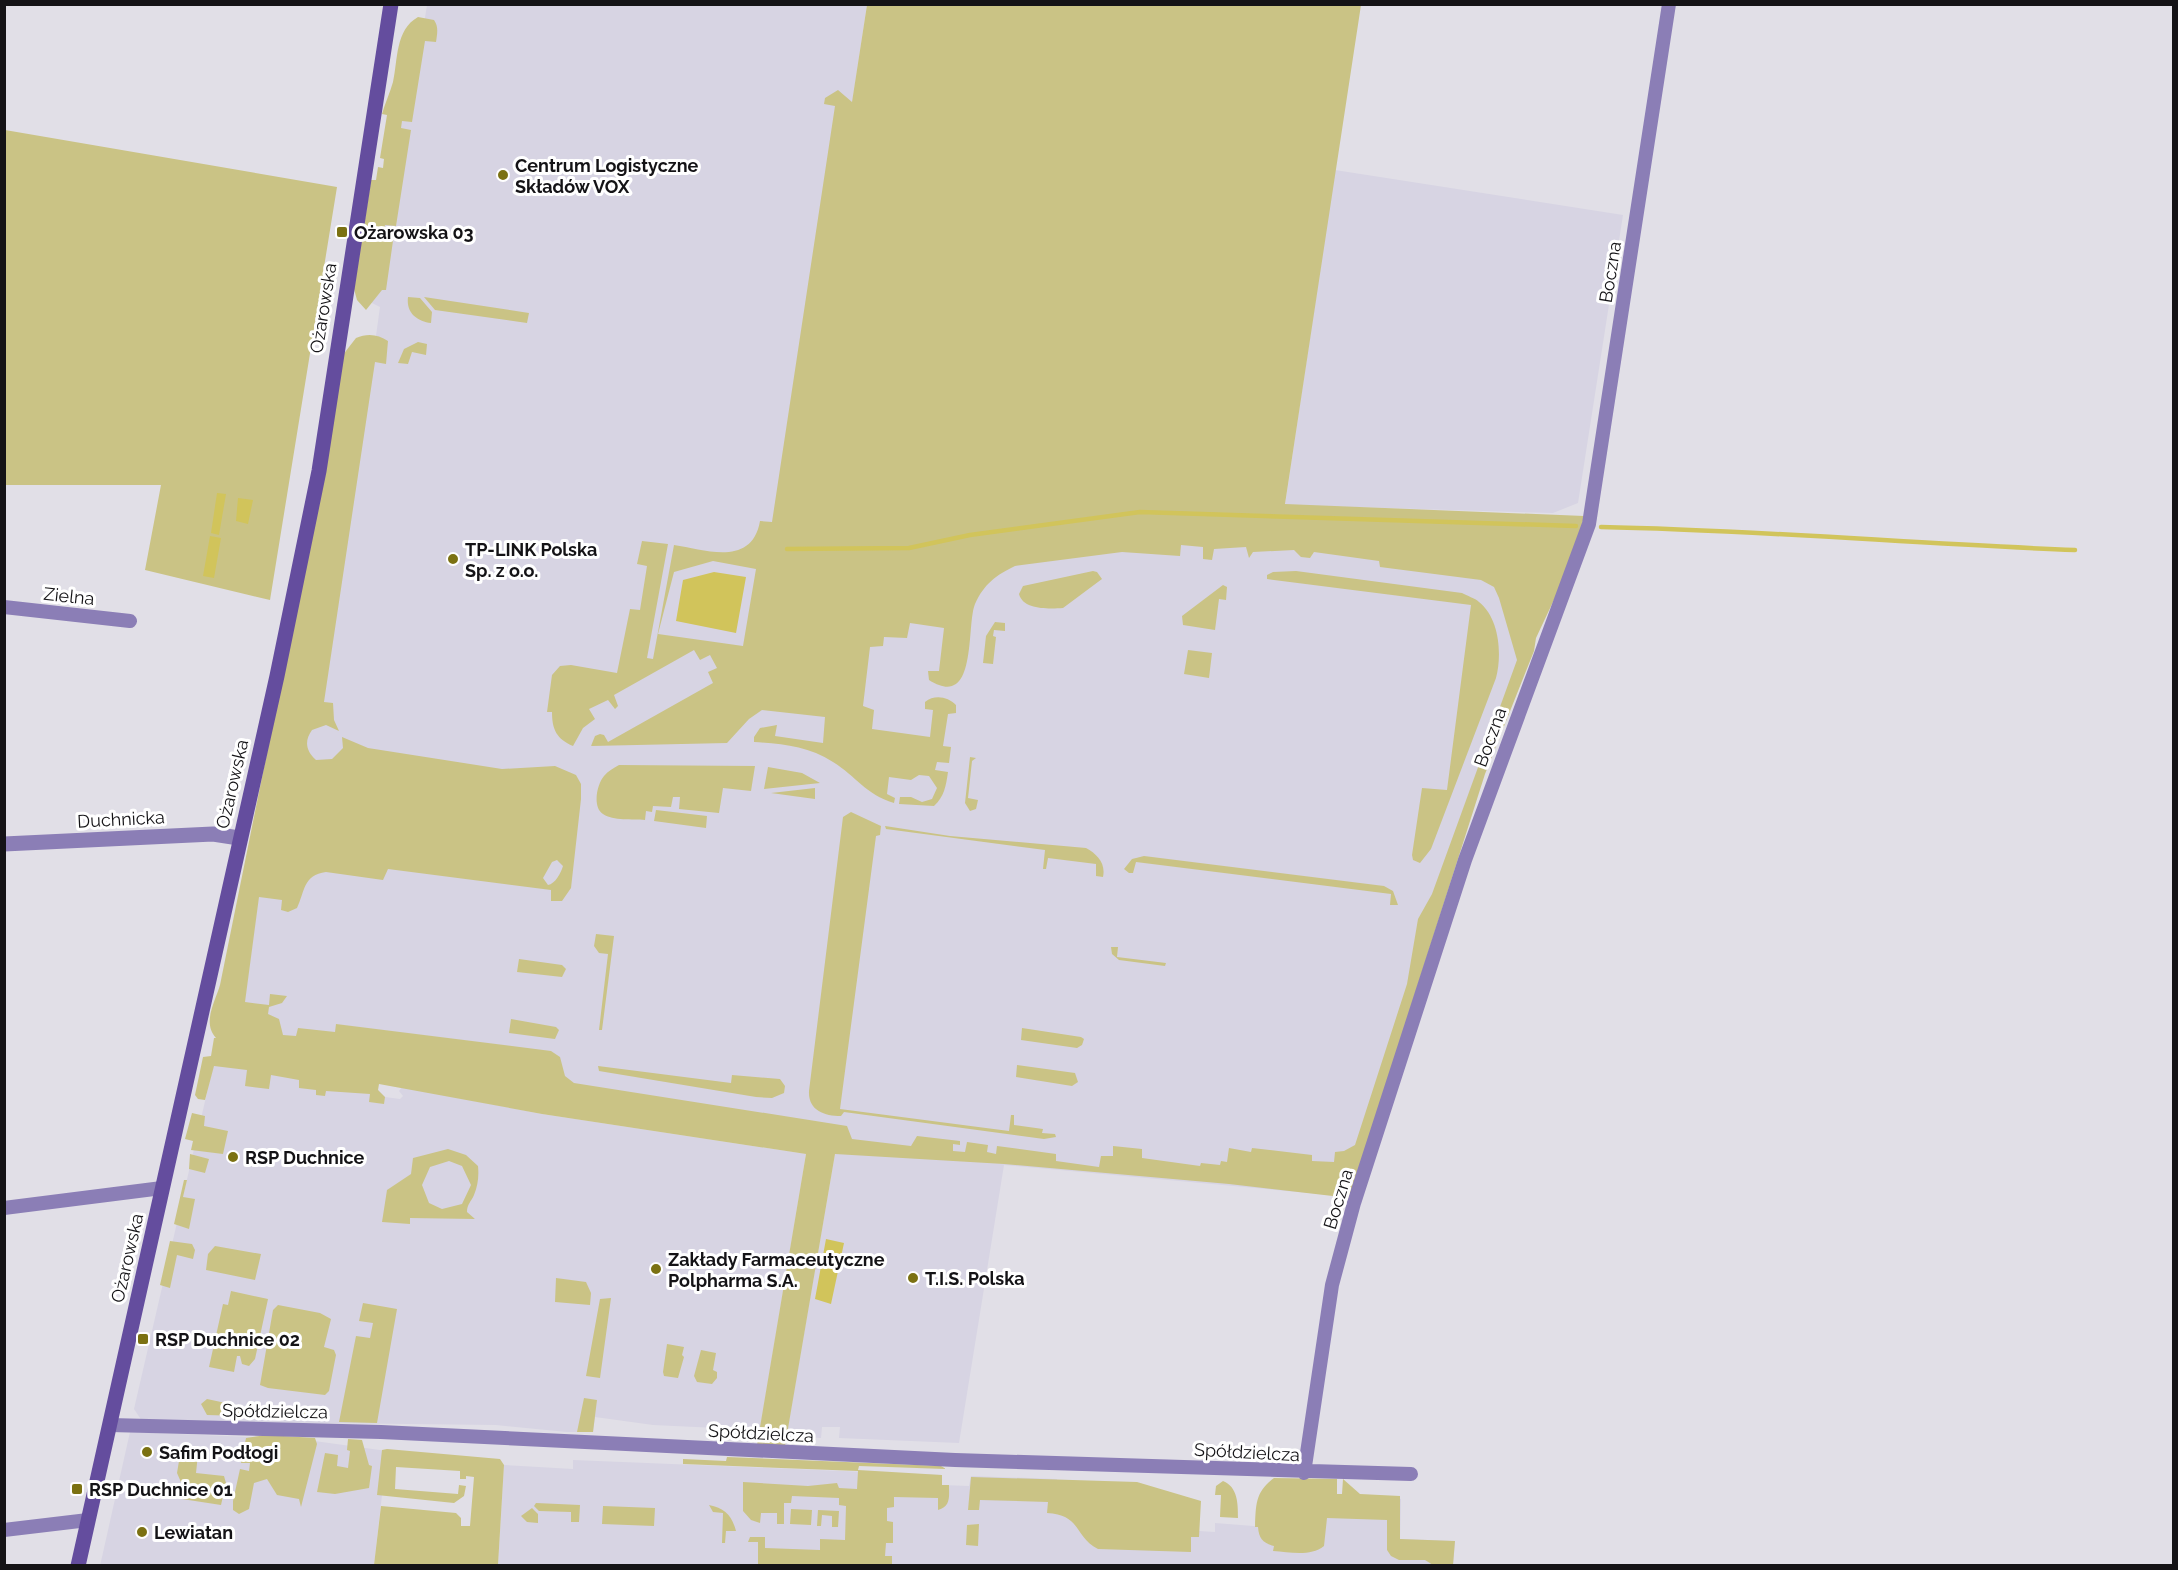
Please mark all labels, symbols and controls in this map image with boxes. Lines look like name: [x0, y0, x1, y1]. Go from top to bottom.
place label: Centrum Logistyczne Składów VOX: [515, 155, 699, 197]
marker: Centrum Logistyczne Składów VOX: [496, 168, 510, 182]
place label: Ożarowska 03: [354, 222, 474, 243]
marker: Ożarowska 03: [335, 225, 349, 239]
street label: Boczna: [1595, 240, 1625, 304]
street label: Ożarowska: [306, 261, 340, 355]
place label: TP-LINK Polska Sp. z o.o.: [465, 539, 597, 581]
marker: TP-LINK Polska Sp. z o.o.: [446, 552, 460, 566]
street label: Zielna: [43, 583, 95, 609]
street label: Boczna: [1470, 704, 1510, 770]
street label: Ożarowska: [212, 737, 252, 831]
street label: Duchnicka: [77, 806, 165, 832]
place label: RSP Duchnice: [245, 1147, 365, 1168]
marker: RSP Duchnice: [226, 1150, 240, 1164]
street label: Boczna: [1319, 1166, 1357, 1232]
street label: Ożarowska: [107, 1211, 147, 1305]
place label: Zakłady Farmaceutyczne Polpharma S.A.: [668, 1249, 885, 1291]
marker: Zakłady Farmaceutyczne Polpharma S.A.: [649, 1262, 663, 1276]
place label: T.I.S. Polska: [925, 1268, 1025, 1289]
marker: T.I.S. Polska: [906, 1271, 920, 1285]
place label: RSP Duchnice 02: [155, 1329, 300, 1350]
marker: RSP Duchnice 02: [136, 1332, 150, 1346]
street label: Spółdzielcza: [222, 1400, 328, 1422]
street label: Spółdzielcza: [708, 1420, 814, 1446]
street label: Spółdzielcza: [1194, 1439, 1300, 1465]
place label: Safim Podłogi: [159, 1442, 278, 1463]
marker: Safim Podłogi: [140, 1445, 154, 1459]
place label: RSP Duchnice 01: [89, 1479, 233, 1500]
marker: RSP Duchnice 01: [70, 1482, 84, 1496]
place label: Lewiatan: [154, 1522, 233, 1543]
marker: Lewiatan: [135, 1525, 149, 1539]

